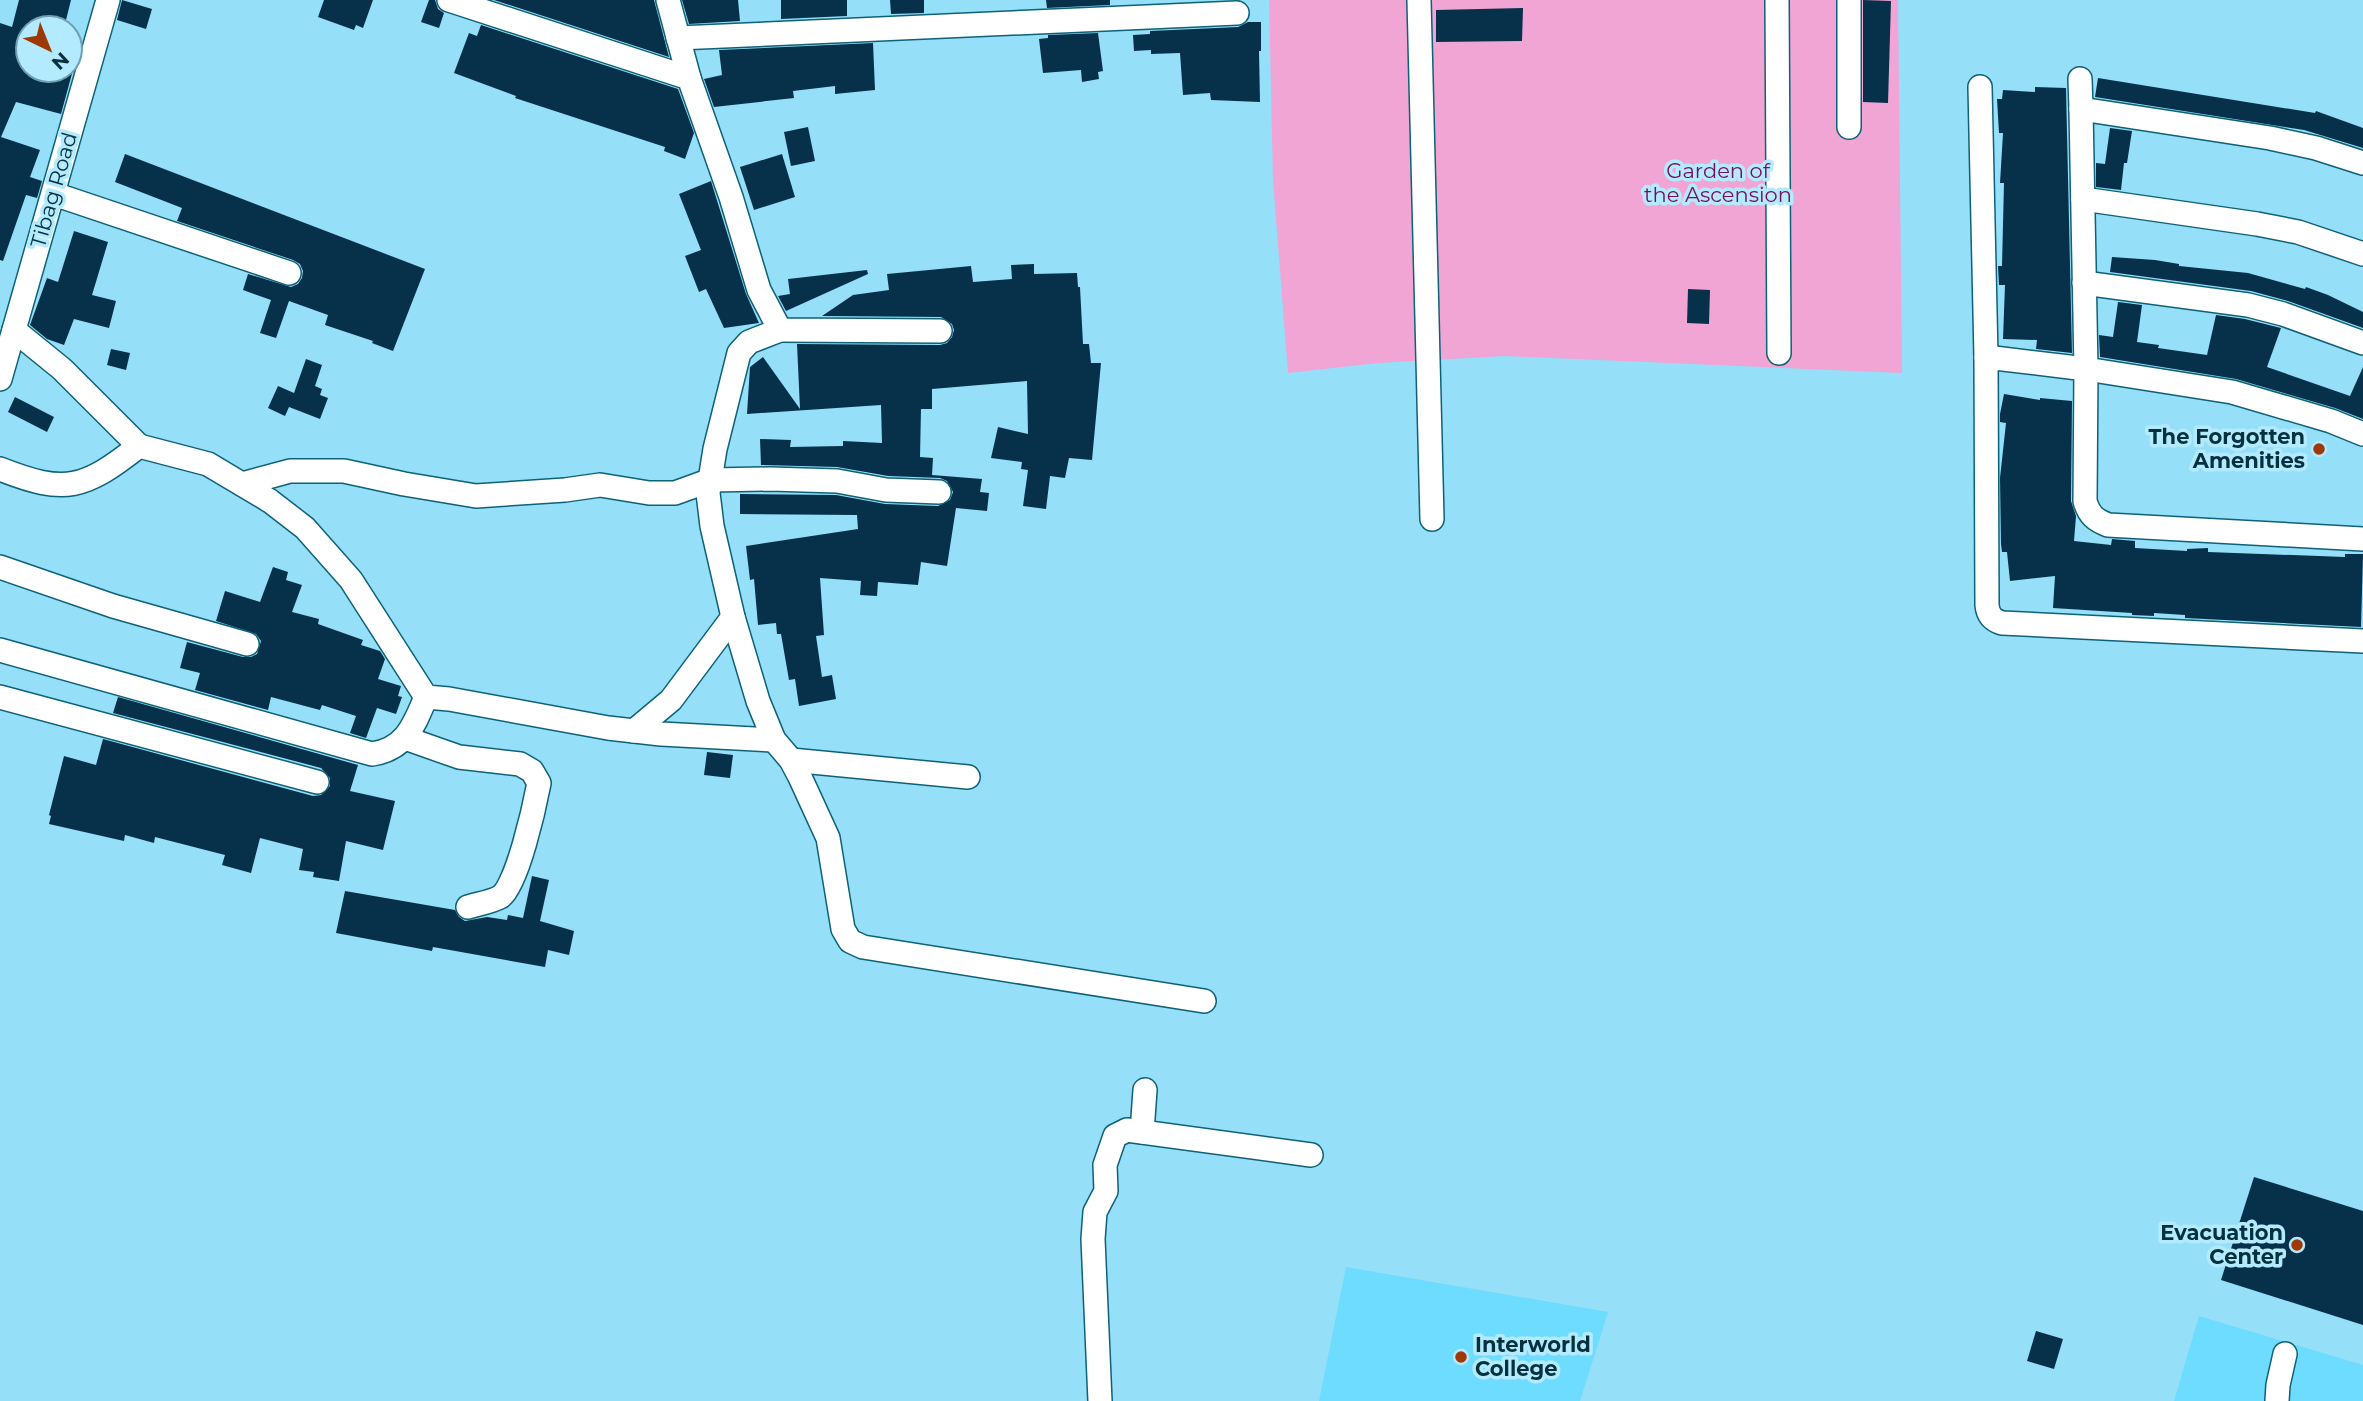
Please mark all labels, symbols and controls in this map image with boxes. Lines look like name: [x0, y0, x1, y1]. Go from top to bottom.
north arrow: [14, 14, 84, 84]
text: N: [47, 47, 74, 75]
street label: Tibag Road: [25, 129, 82, 251]
park label: Garden of the Ascension: [1644, 158, 1792, 207]
place label: The Forgotten Amenities: [2149, 424, 2305, 473]
marker: The Forgotten Amenities: [2311, 441, 2327, 457]
place label: Evacuation Center: [2160, 1220, 2283, 1269]
marker: Evacuation Center: [2289, 1237, 2305, 1253]
place label: Interworld College: [1475, 1332, 1591, 1381]
marker: Interworld College: [1453, 1349, 1469, 1365]

